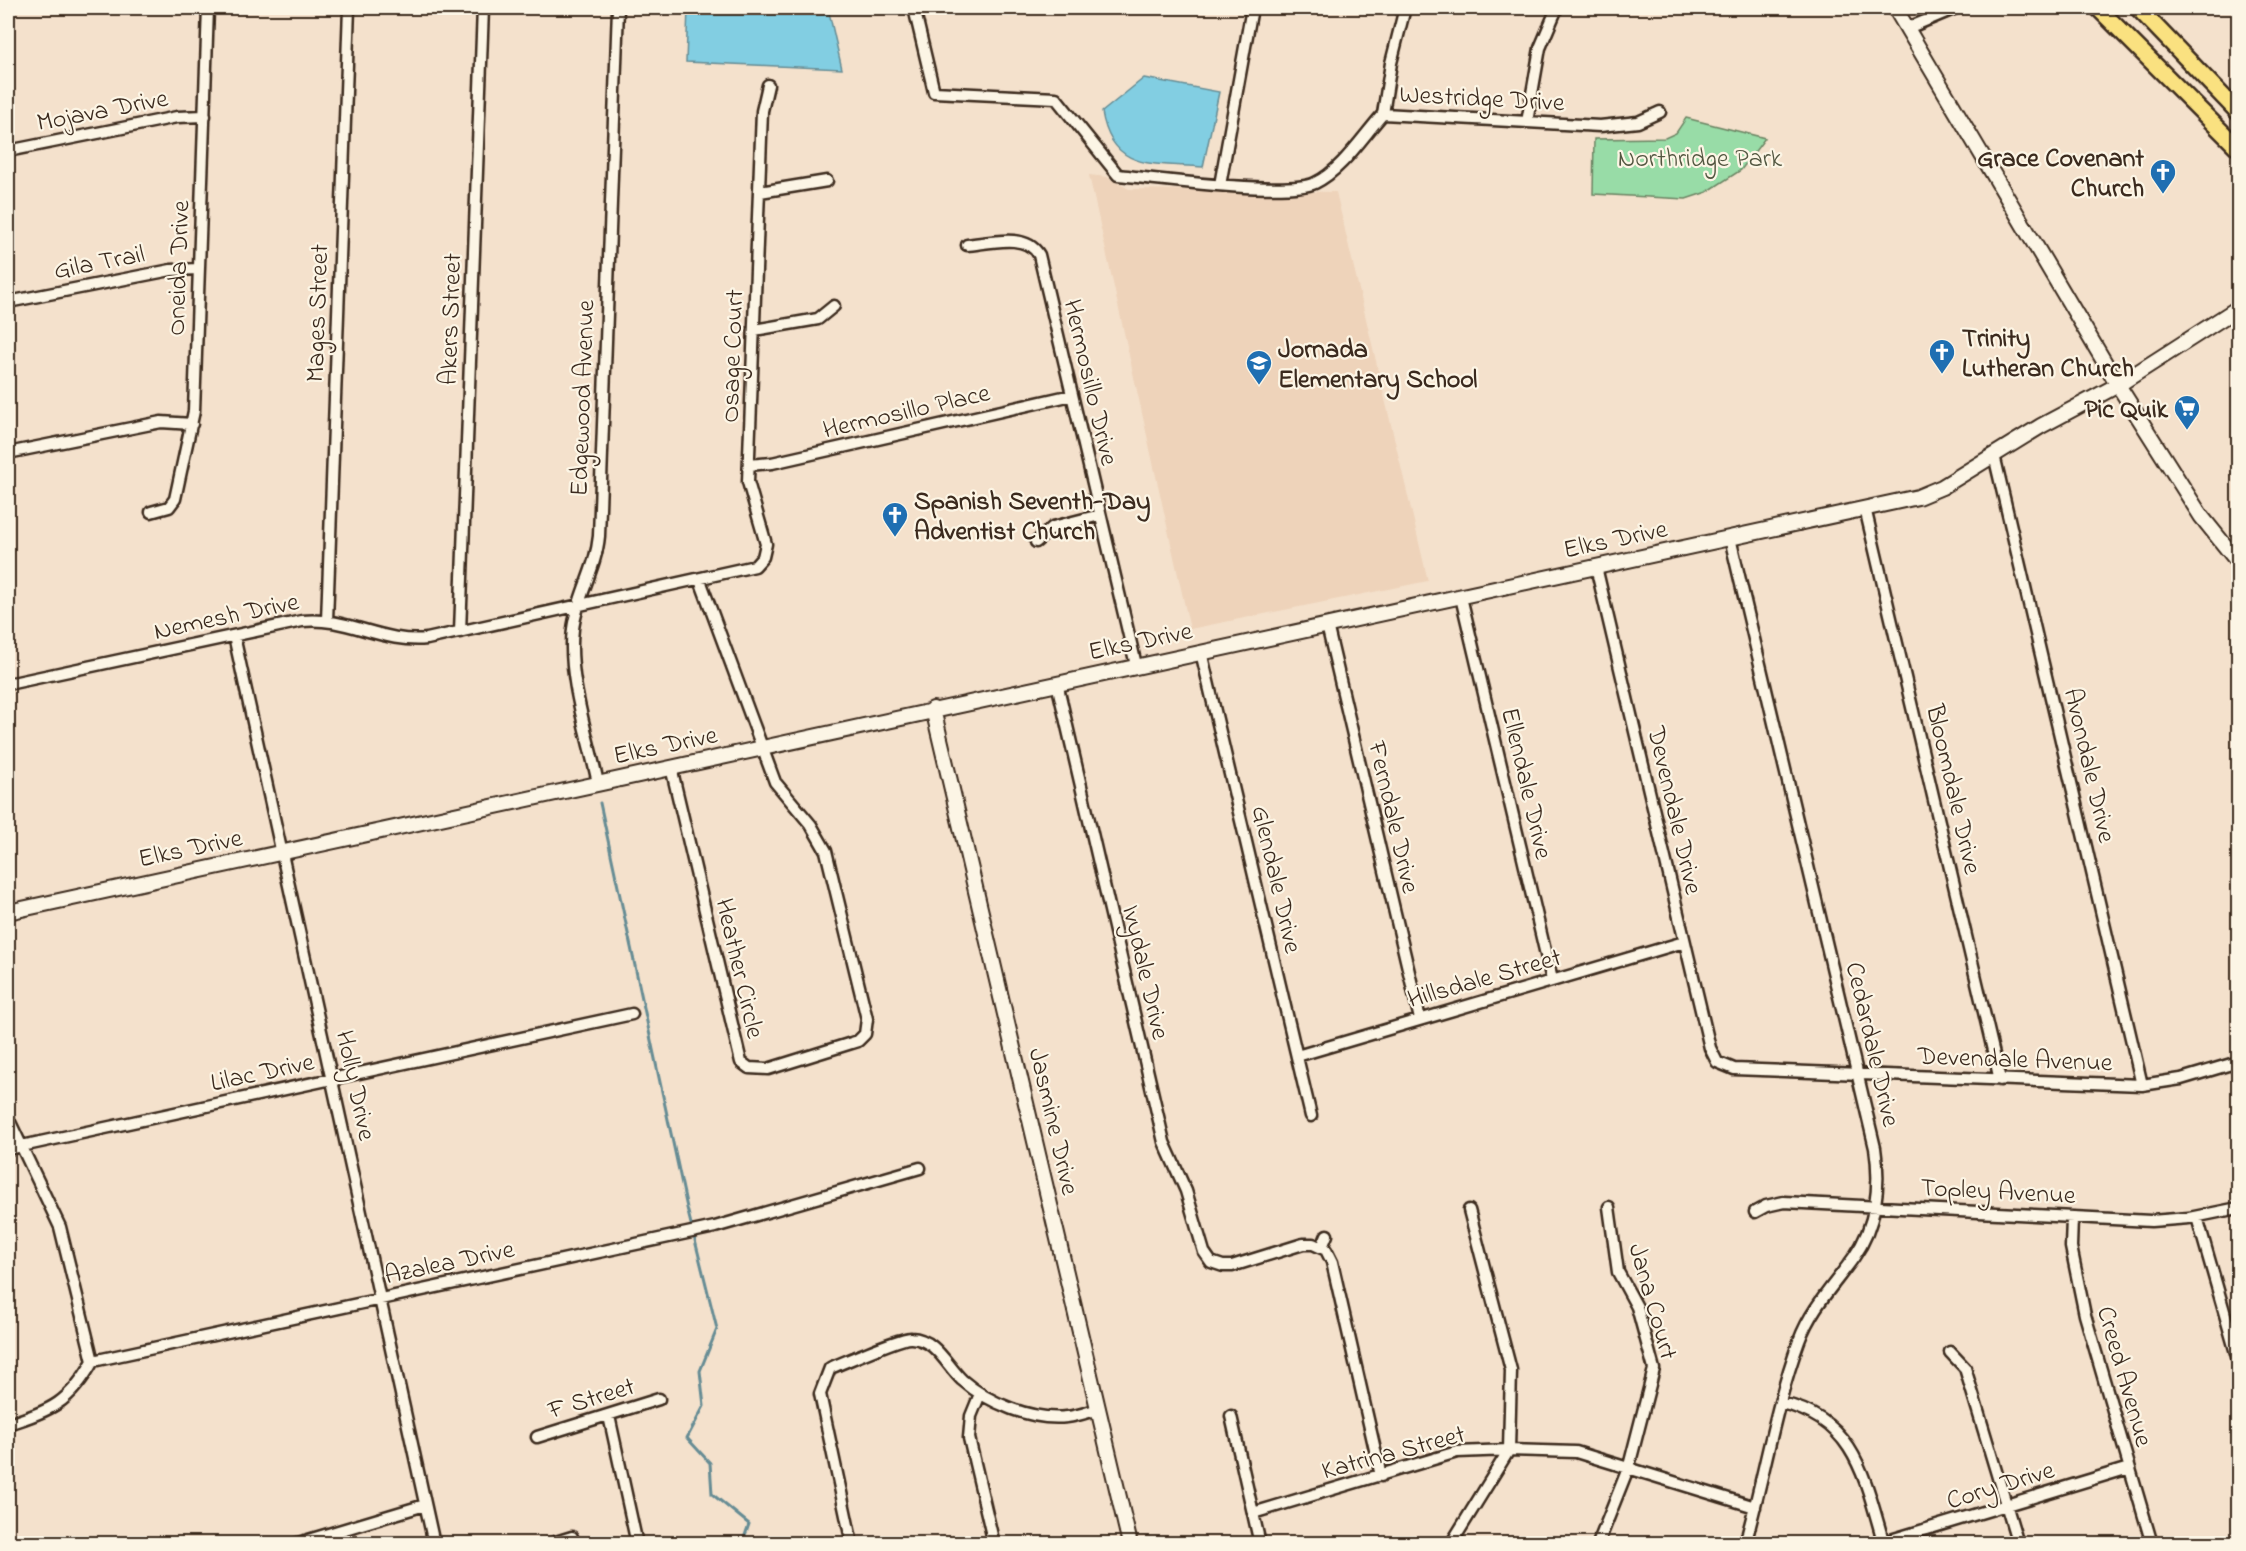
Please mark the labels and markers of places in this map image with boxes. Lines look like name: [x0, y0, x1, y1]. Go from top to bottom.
place label: Grace Covenant Church: [1977, 141, 2144, 209]
church icon: Grace Covenant Church: [2148, 157, 2178, 195]
place label: Trinity Lutheran Church: [1962, 321, 2134, 389]
place label: Jornada Elementary School: [1278, 332, 1477, 400]
church icon: Trinity Lutheran Church: [1927, 337, 1957, 375]
school or university icon: Jornada Elementary School: [1244, 348, 1274, 386]
place label: Pic Quik: [2084, 392, 2169, 430]
supermarket icon: Pic Quik: [2172, 393, 2202, 431]
place label: Spanish Seventh-Day Adventist Church: [914, 484, 1151, 552]
church icon: Spanish Seventh-Day Adventist Church: [880, 500, 910, 538]

